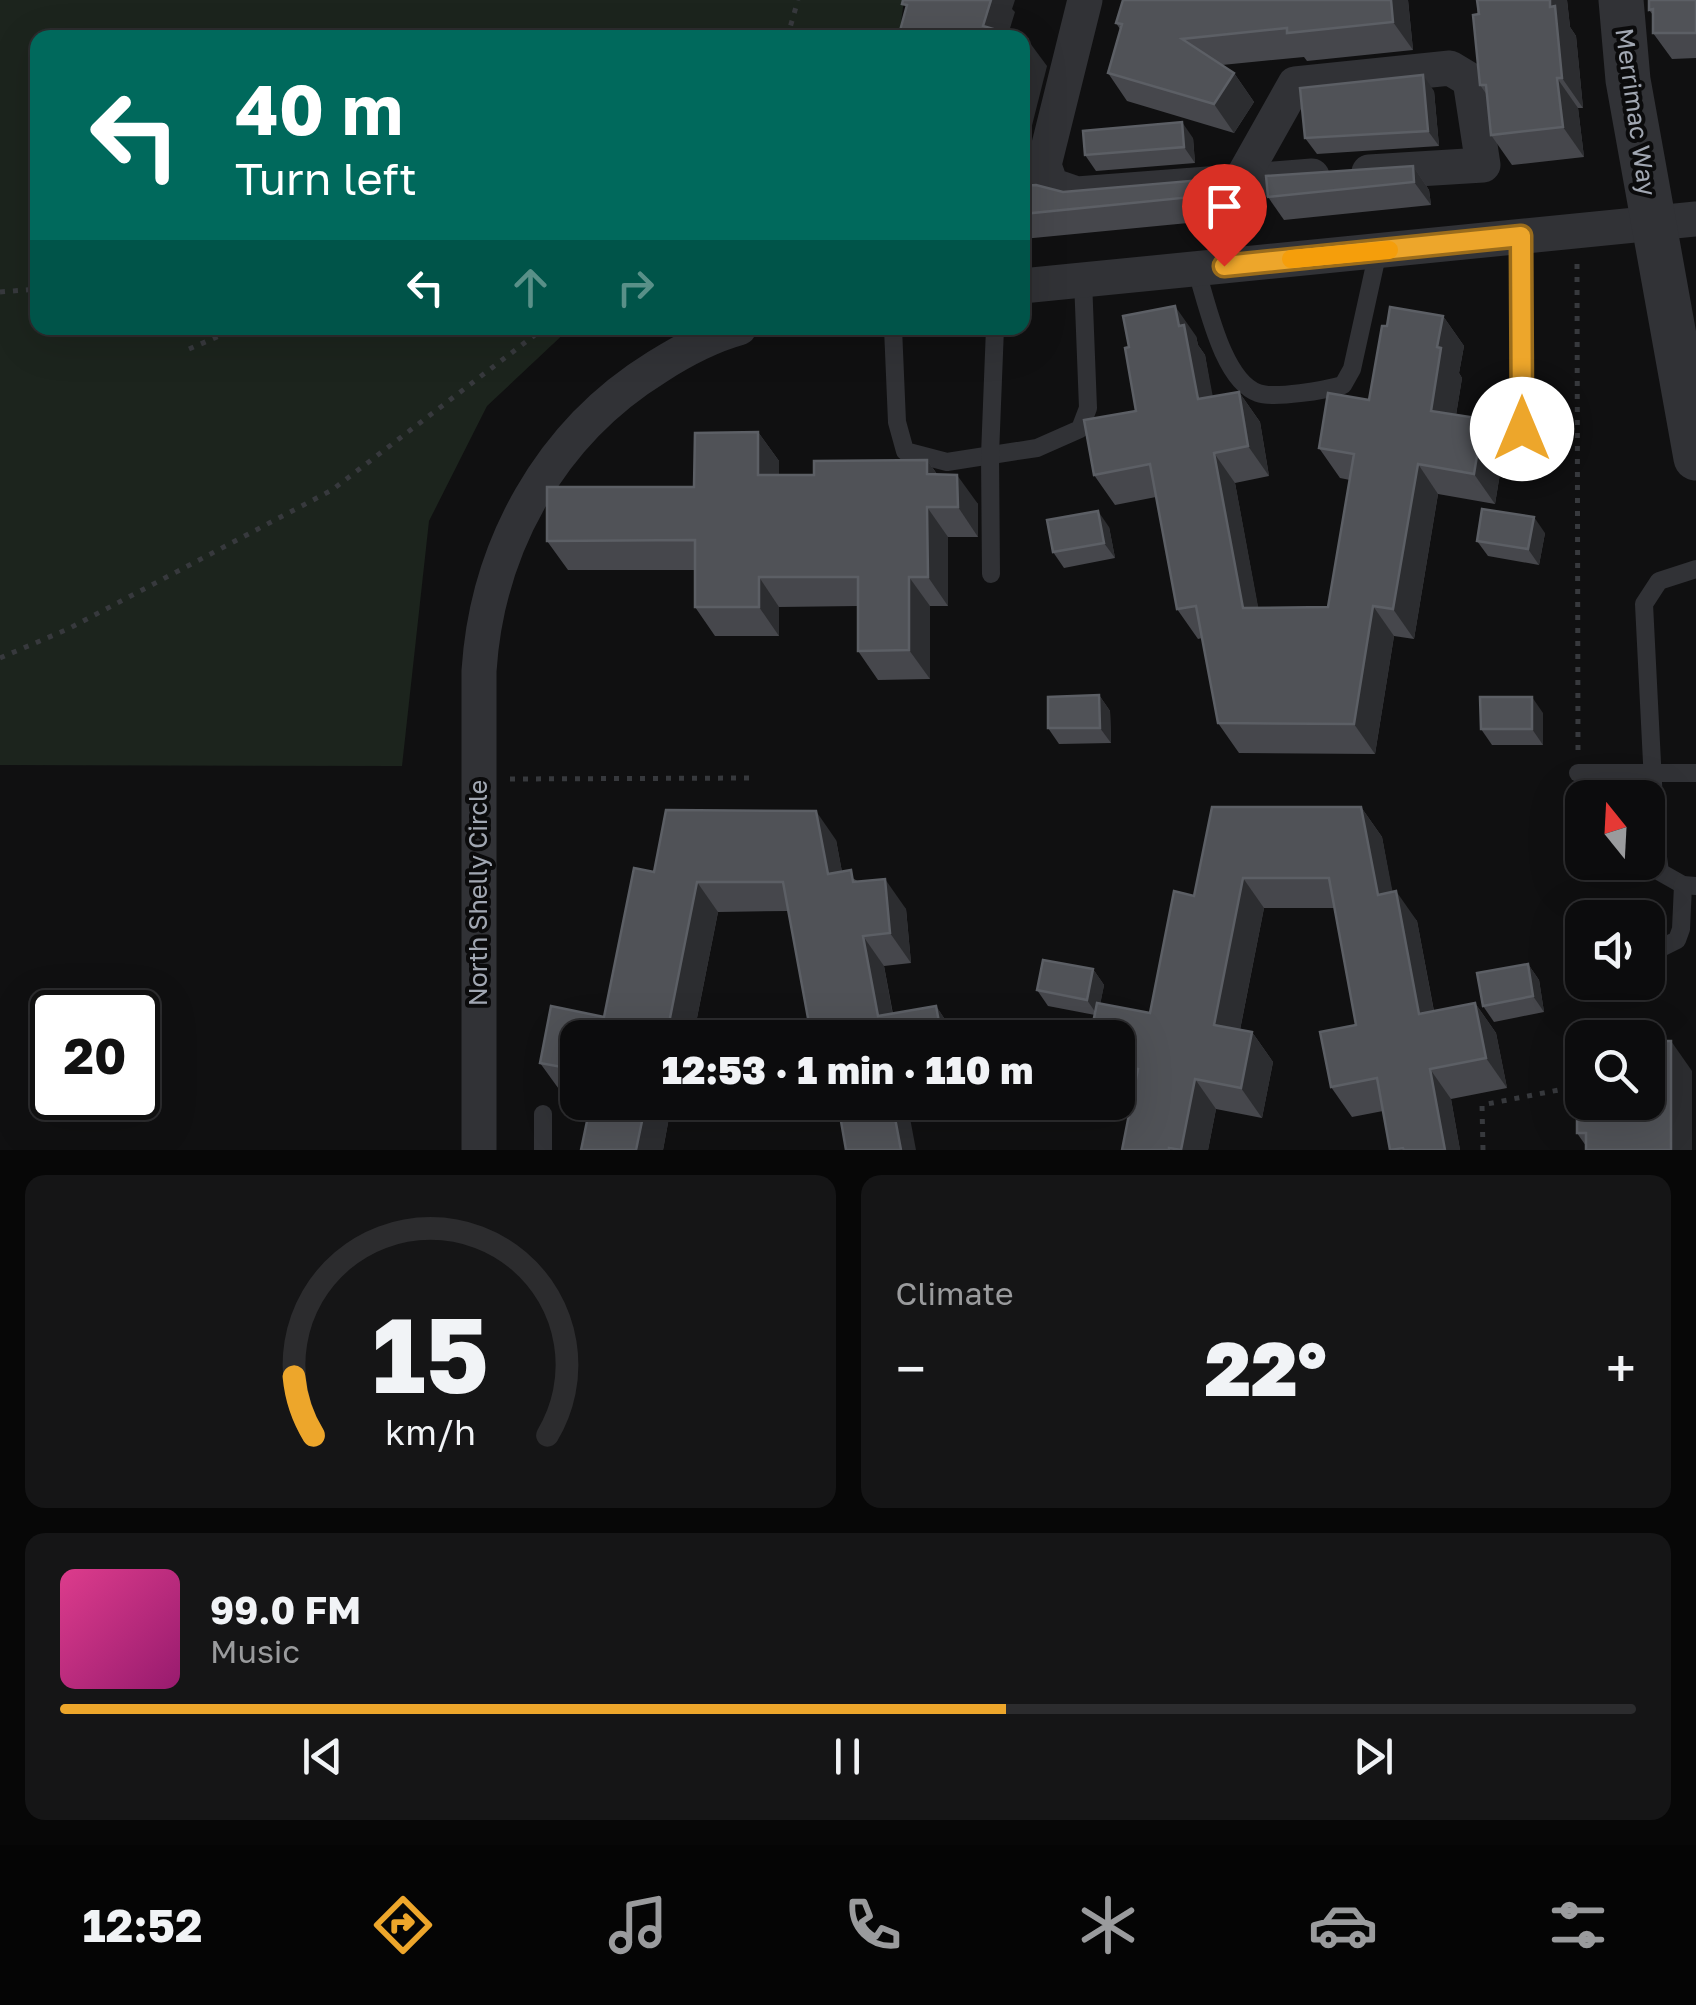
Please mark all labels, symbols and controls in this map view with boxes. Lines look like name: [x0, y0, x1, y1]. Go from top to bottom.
street label: Merrimac Way: [1609, 26, 1664, 198]
text: 40 m: [235, 66, 403, 150]
icon: left: [70, 70, 200, 200]
text: Turn left: [235, 151, 417, 205]
pin: [1182, 164, 1267, 267]
icon: arrive: [1197, 179, 1252, 234]
icon: left: [398, 260, 453, 315]
icon: ahead: [503, 260, 558, 315]
icon: right: [608, 260, 663, 315]
position arrow: [1470, 377, 1574, 481]
street label: North Shelly Circle: [462, 780, 493, 1006]
north arrow: [1565, 780, 1665, 880]
map controls: [1565, 780, 1665, 1120]
button: sound: [1565, 900, 1665, 1000]
speed limit sign: 20: [30, 990, 160, 1120]
button: search: [1565, 1020, 1665, 1120]
text: 12:53 · 1 min · 110 m: [662, 1047, 1033, 1092]
text: Climate: [896, 1274, 1014, 1312]
text: 15: [372, 1291, 489, 1416]
text: 22°: [1205, 1322, 1327, 1413]
text: −: [896, 1335, 926, 1401]
text: +: [1606, 1335, 1636, 1401]
text: km/h: [385, 1410, 476, 1453]
text: 99.0 FM: [210, 1587, 361, 1632]
text: Music: [210, 1632, 300, 1670]
icon: previous: [295, 1729, 350, 1784]
icon: pause: [820, 1729, 875, 1784]
icon: next: [1346, 1729, 1401, 1784]
icon: directions: [368, 1890, 438, 1960]
icon: music: [603, 1890, 673, 1960]
icon: phone: [838, 1890, 908, 1960]
icon: climate: [1073, 1890, 1143, 1960]
icon: car: [1308, 1890, 1378, 1960]
icon: filters: [1543, 1890, 1613, 1960]
text: 12:52: [83, 1898, 203, 1952]

